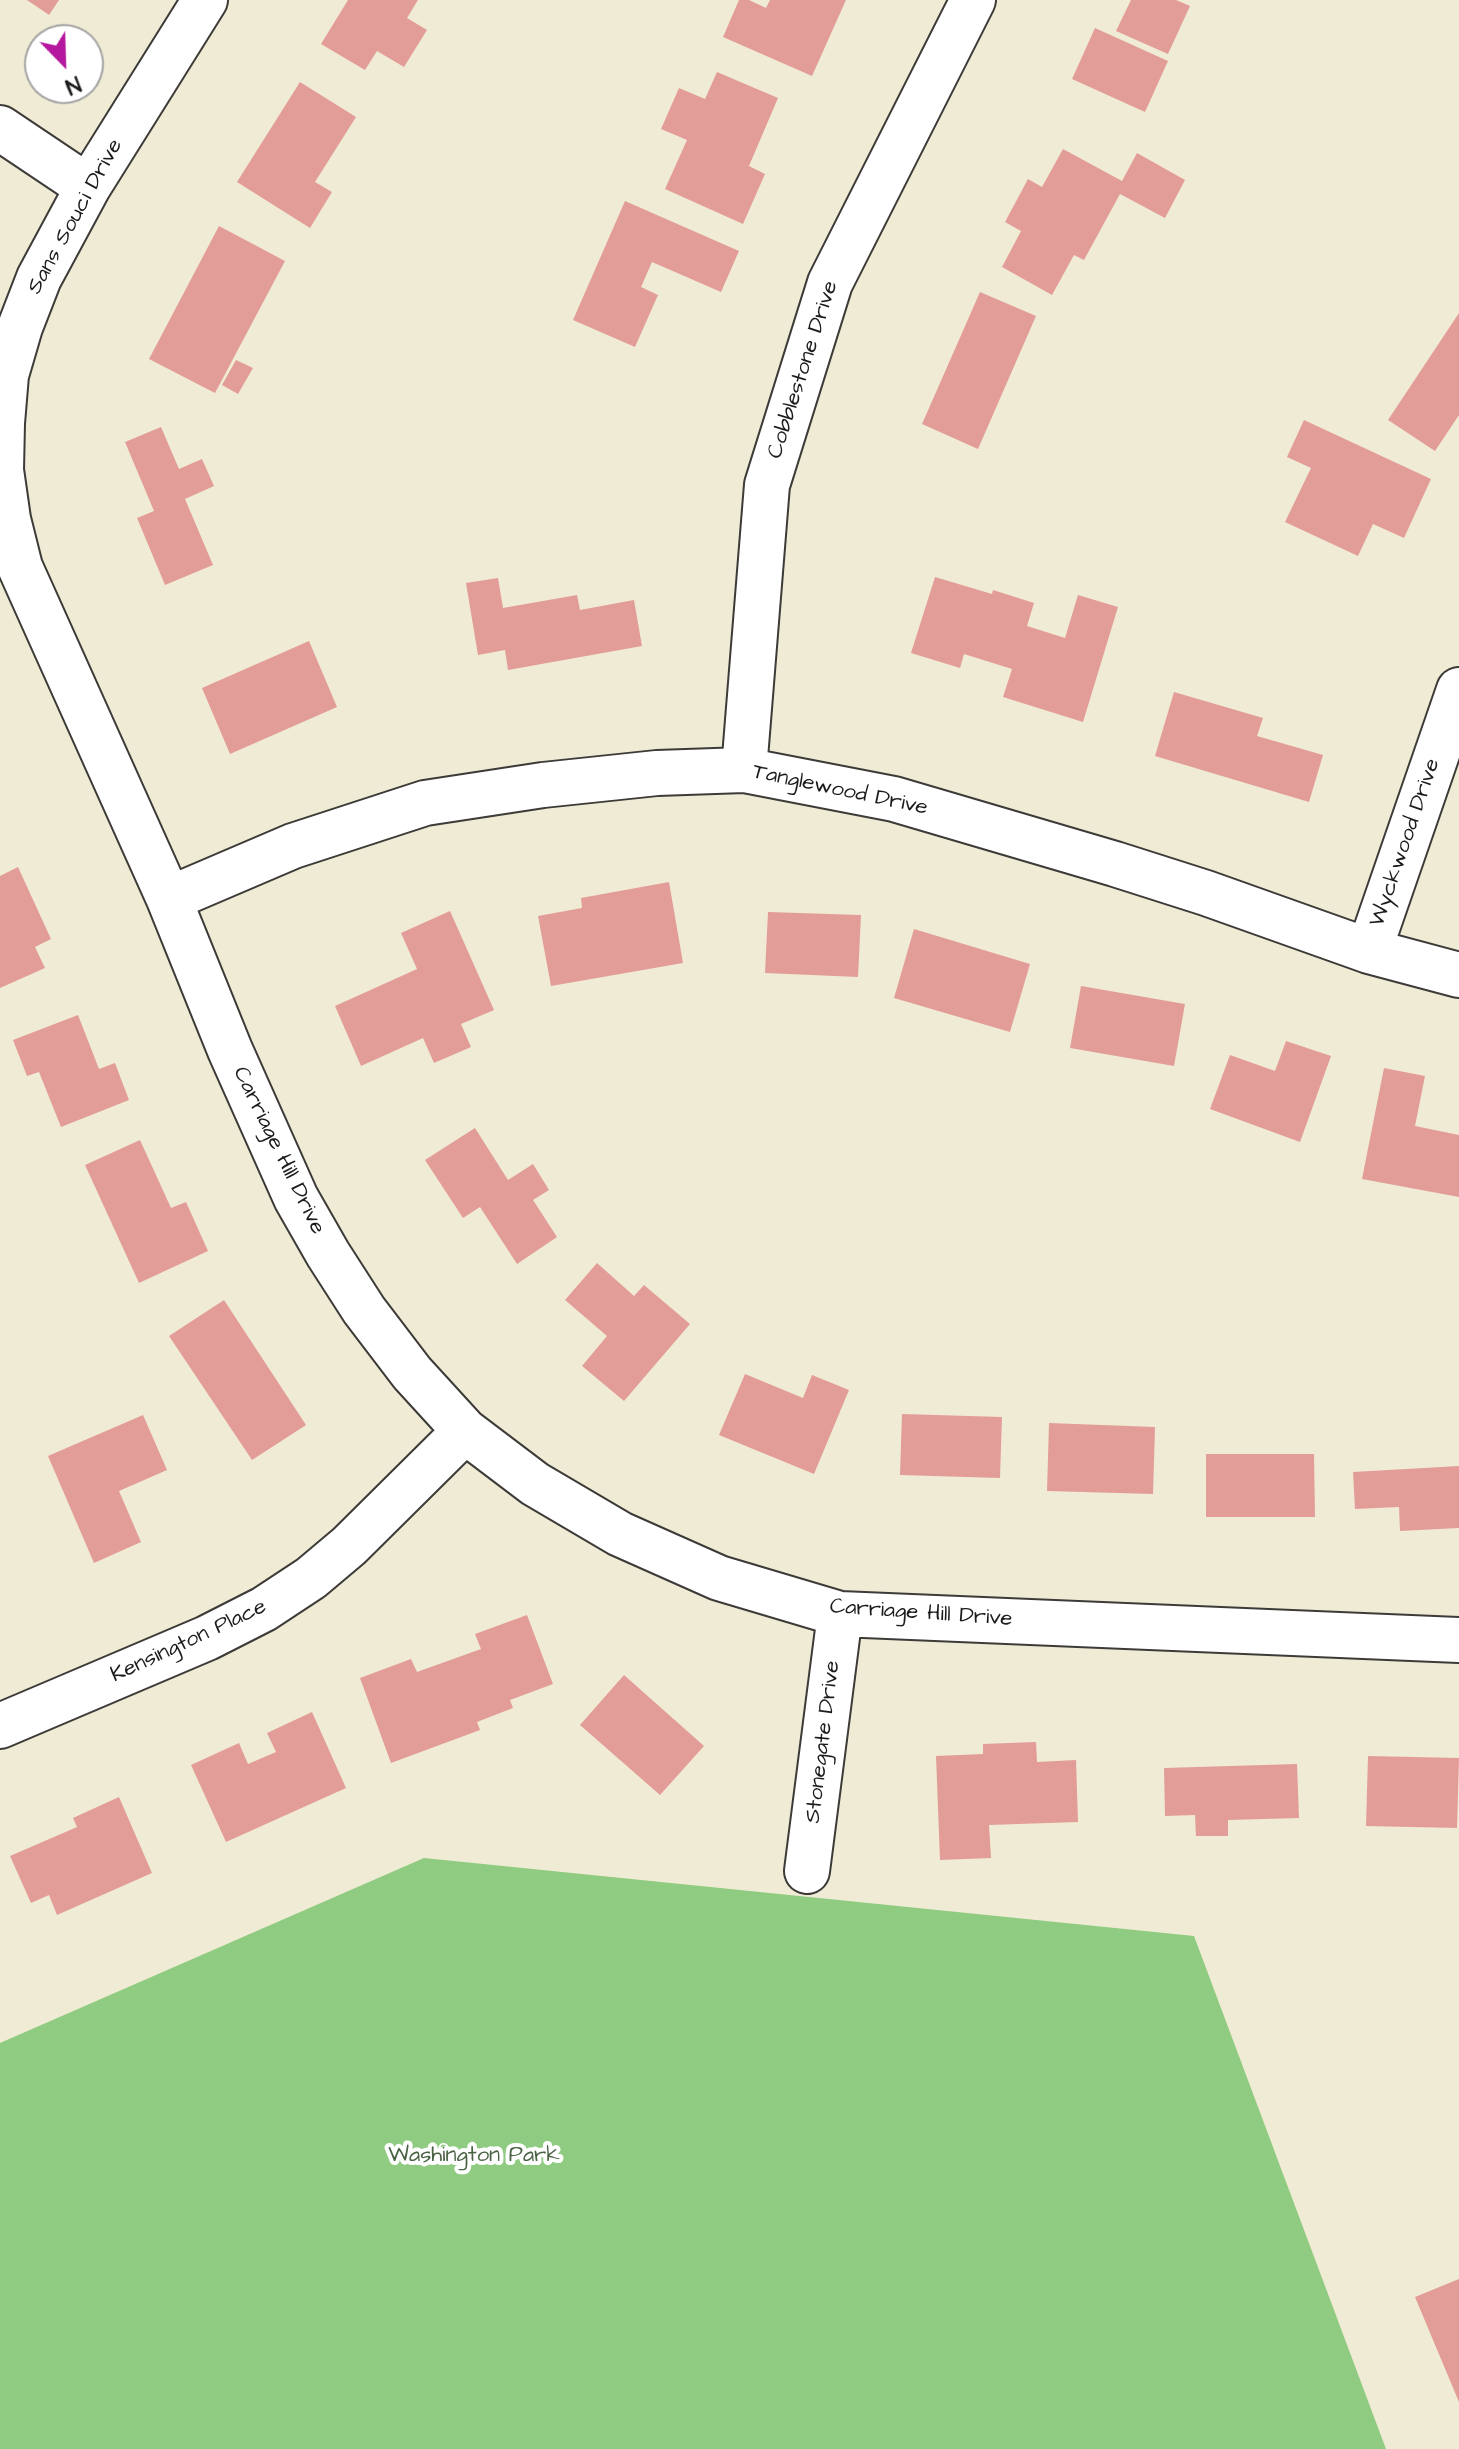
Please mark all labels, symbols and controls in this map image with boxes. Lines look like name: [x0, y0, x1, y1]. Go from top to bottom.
north arrow: [24, 24, 104, 104]
text: N: [60, 68, 85, 102]
street label: Sans Souci Drive: [23, 135, 129, 299]
street label: Cobblestone Drive: [763, 278, 845, 462]
street label: Wyckwood Drive: [1365, 756, 1447, 930]
street label: Tanglewood Drive: [750, 760, 930, 822]
street label: Carriage Hill Drive: [226, 1063, 330, 1239]
street label: Kensington Place: [107, 1594, 271, 1690]
street label: Carriage Hill Drive: [829, 1594, 1013, 1634]
street label: Stonegate Drive: [801, 1659, 847, 1825]
park label: Washington Park: [388, 2143, 560, 2169]

